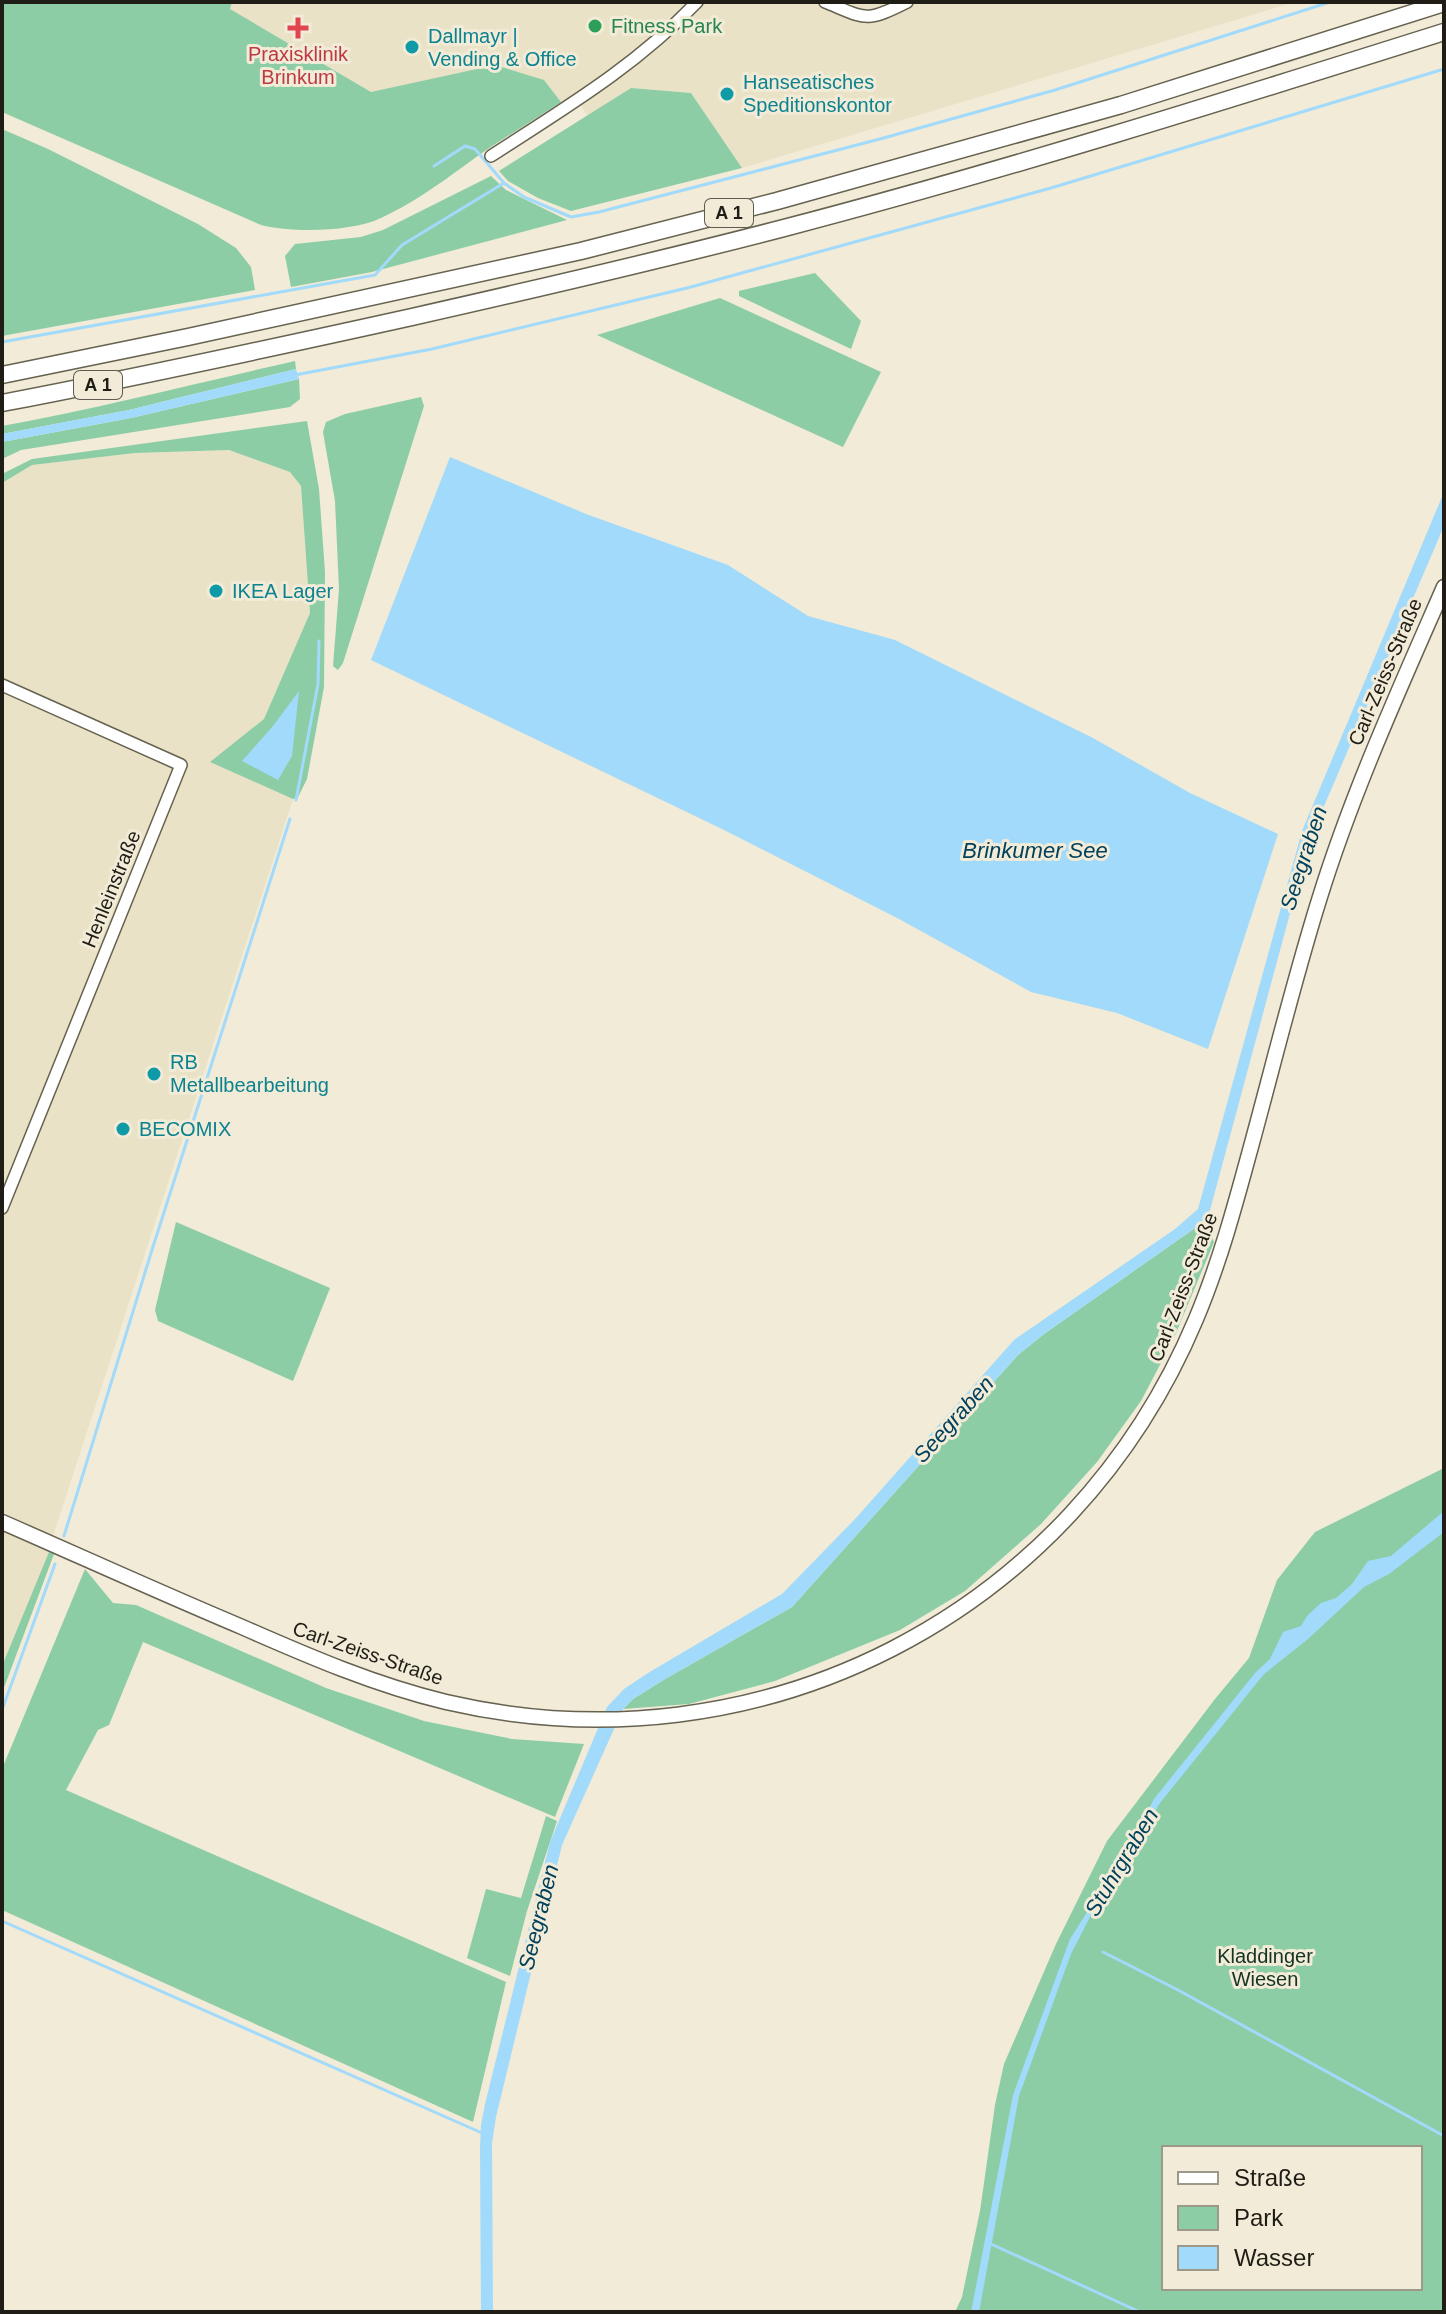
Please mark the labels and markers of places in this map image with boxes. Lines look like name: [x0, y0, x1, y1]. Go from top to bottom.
place label: Fitness Park: [611, 15, 723, 37]
marker: Praxisklinik Brinkum: [287, 17, 309, 39]
marker: Fitness Park: [586, 17, 604, 35]
place label: Dallmayr | Vending & Office: [428, 25, 577, 70]
marker: Dallmayr | Vending & Office: [403, 38, 421, 56]
place label: Praxisklinik Brinkum: [248, 43, 349, 88]
place label: Hanseatisches Speditionskontor: [743, 71, 892, 116]
marker: Hanseatisches Speditionskontor: [718, 85, 736, 103]
place label: IKEA Lager: [232, 580, 334, 602]
marker: IKEA Lager: [207, 582, 225, 600]
place label: RB Metallbearbeitung: [170, 1051, 329, 1096]
marker: RB Metallbearbeitung: [145, 1065, 163, 1083]
place label: BECOMIX: [139, 1118, 231, 1140]
marker: BECOMIX: [114, 1120, 132, 1138]

